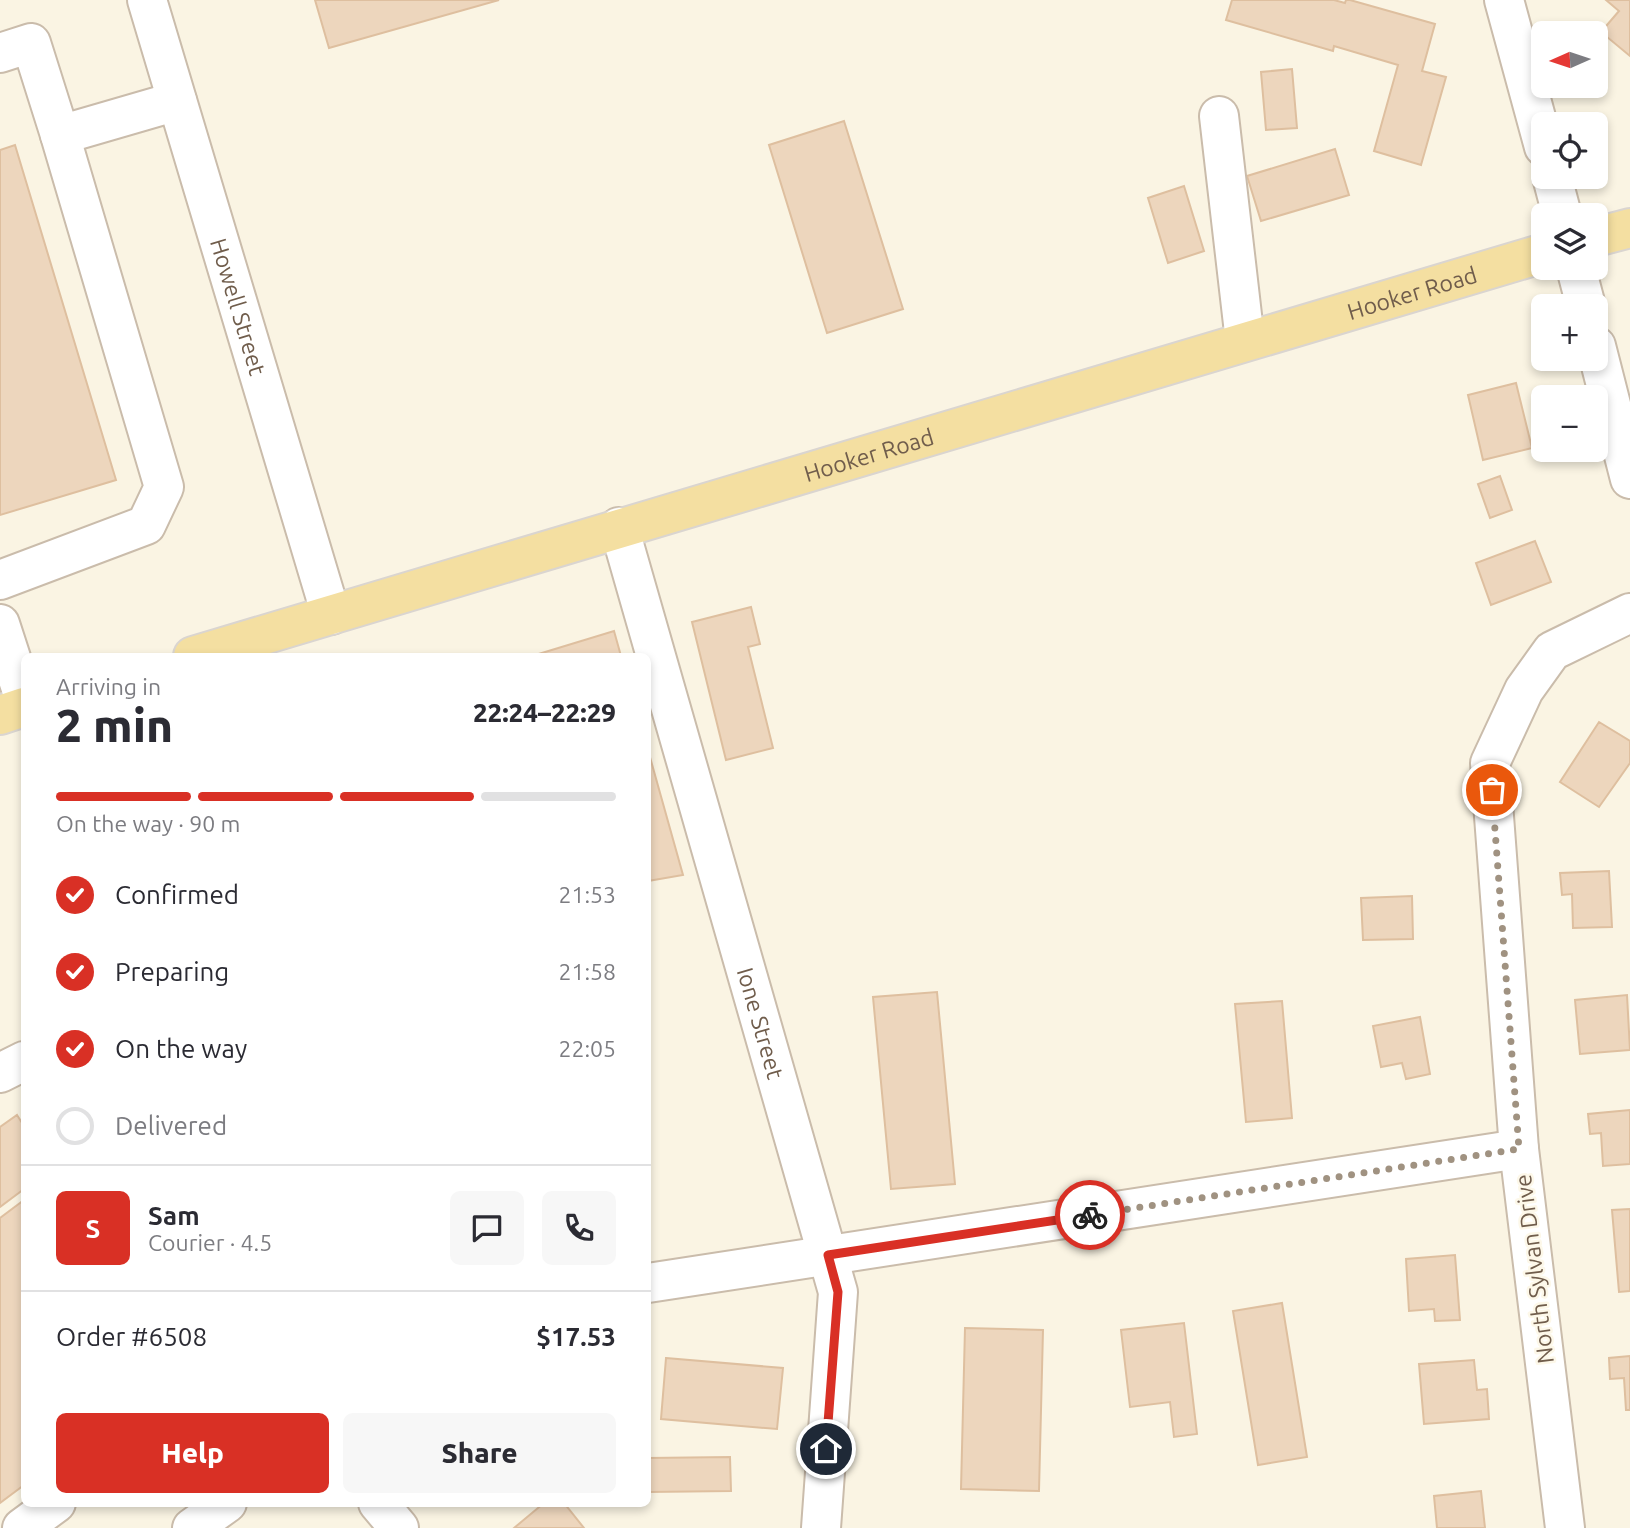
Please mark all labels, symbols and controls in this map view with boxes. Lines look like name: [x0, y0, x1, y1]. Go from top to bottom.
north arrow: [1531, 21, 1608, 98]
map controls: [1531, 21, 1608, 462]
button: locate: [1531, 112, 1608, 189]
button: layers: [1531, 203, 1608, 280]
street label: Howell Street: [206, 235, 271, 378]
street label: Hooker Road: [1344, 261, 1480, 324]
button: +: [1531, 294, 1608, 371]
button: −: [1531, 385, 1608, 462]
street label: Hooker Road: [801, 423, 936, 486]
text: Arriving in: [56, 674, 161, 699]
text: 22:24–22:29: [473, 698, 616, 727]
text: 2 min: [56, 699, 173, 751]
pin: [1462, 760, 1522, 820]
icon: bag: [1473, 771, 1511, 809]
text: On the way · 90 m: [56, 811, 240, 836]
icon: check: [56, 876, 94, 914]
text: Confirmed: [115, 880, 239, 909]
text: 21:53: [558, 882, 616, 907]
icon: check: [56, 953, 94, 991]
text: Preparing: [115, 957, 229, 986]
text: 21:58: [558, 959, 616, 984]
street label: Ione Street: [733, 964, 789, 1082]
icon: check: [56, 1030, 94, 1068]
text: On the way: [115, 1034, 247, 1063]
text: 22:05: [558, 1036, 616, 1061]
text: Delivered: [115, 1111, 227, 1140]
street label: North Sylvan Drive: [1510, 1173, 1558, 1365]
courier: [1055, 1180, 1125, 1250]
button: chat: [450, 1191, 524, 1265]
button: phone: [542, 1191, 616, 1265]
icon: bike: [1071, 1196, 1109, 1234]
text: Sam: [148, 1201, 200, 1230]
text: S: [86, 1214, 100, 1243]
text: Courier · 4.5: [148, 1230, 272, 1255]
text: Order #6508: [56, 1322, 207, 1351]
text: $17.53: [536, 1322, 616, 1351]
button: Help: [56, 1413, 329, 1493]
button: Share: [343, 1413, 616, 1493]
pin: [796, 1419, 856, 1479]
icon: home: [807, 1430, 845, 1468]

